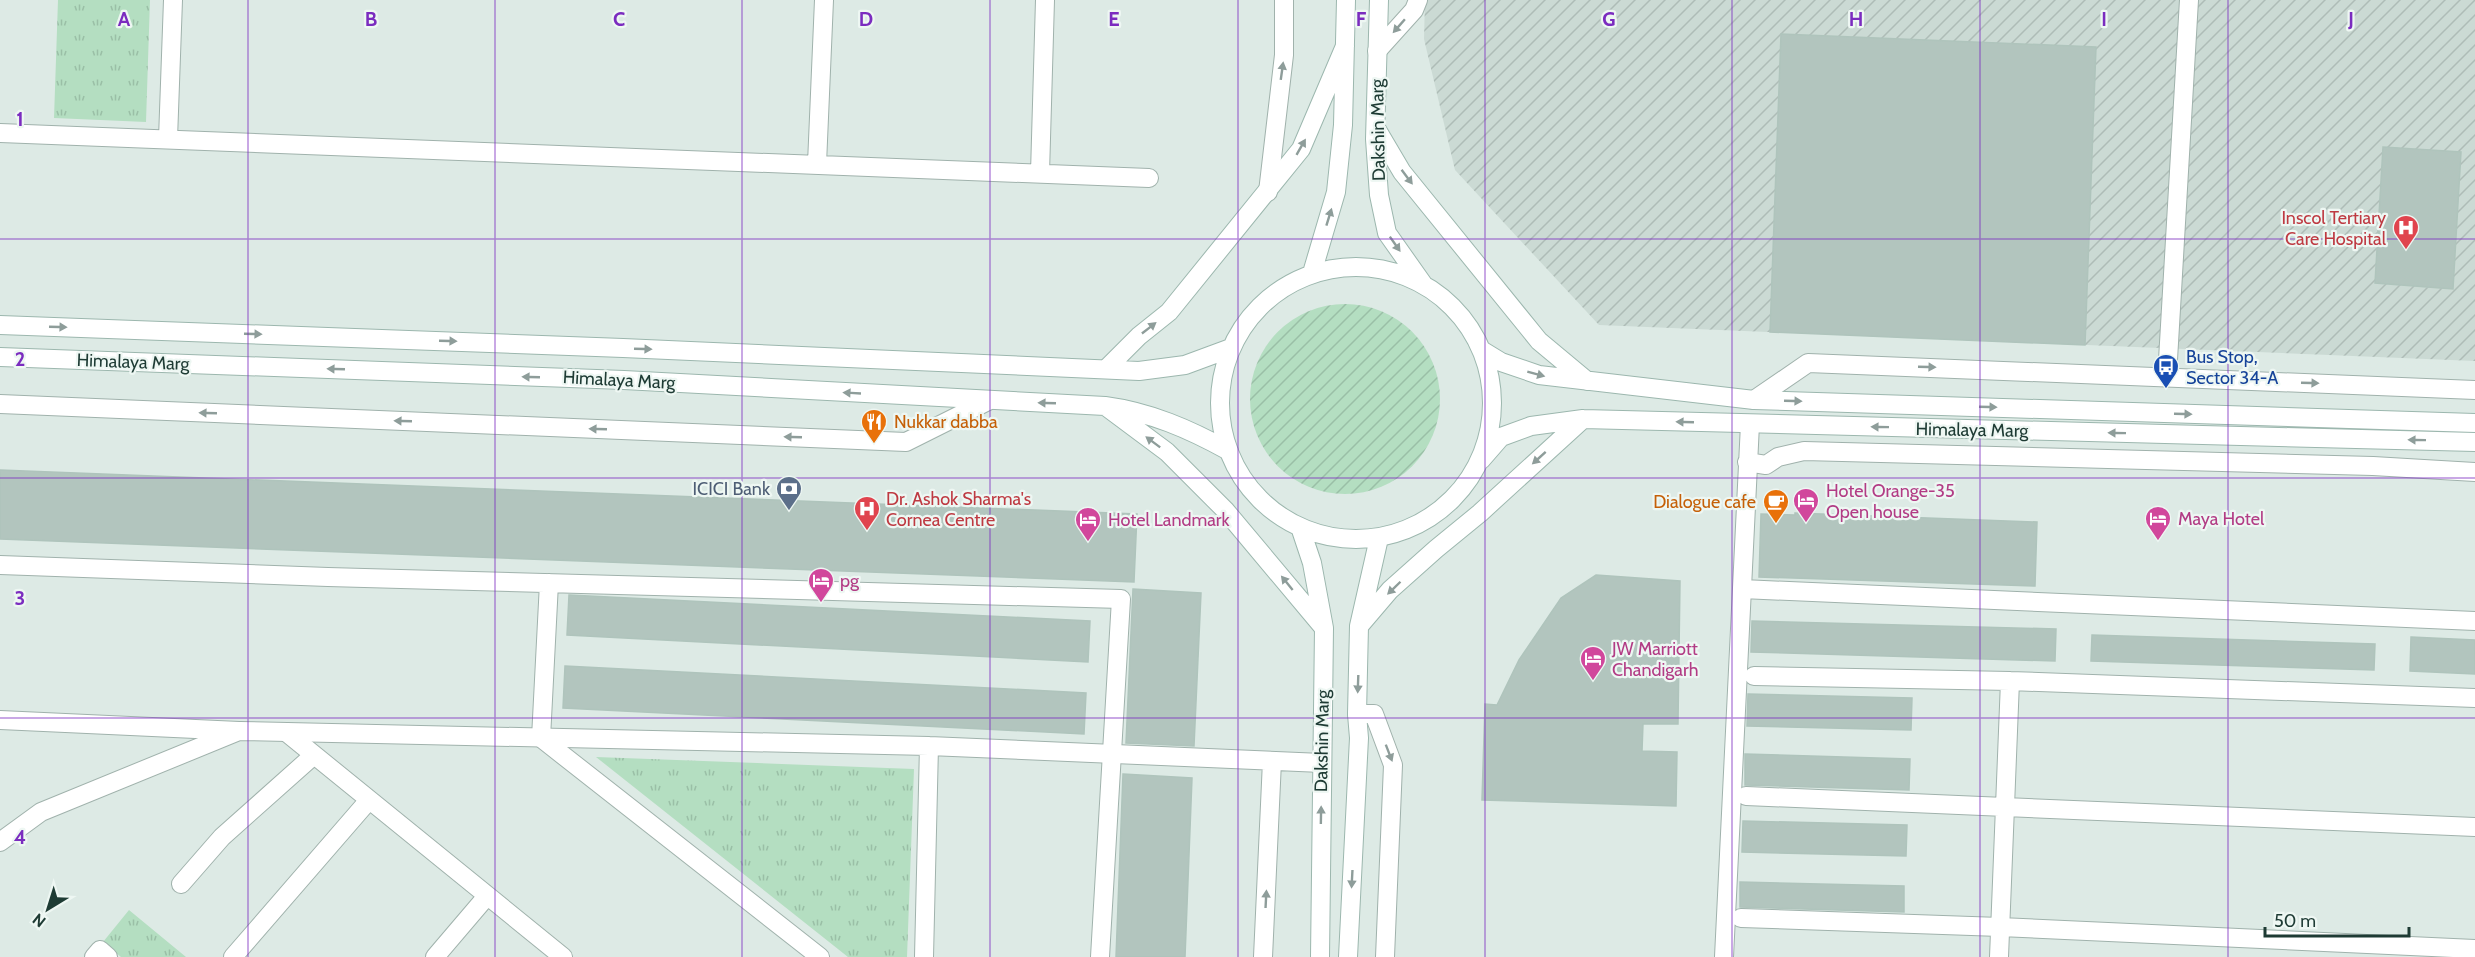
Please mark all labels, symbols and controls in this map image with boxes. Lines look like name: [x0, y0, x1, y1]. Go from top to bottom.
text: A: [118, 7, 131, 31]
text: B: [365, 7, 377, 31]
text: C: [613, 7, 625, 31]
text: D: [859, 7, 873, 31]
text: E: [1108, 7, 1120, 31]
text: F: [1356, 7, 1367, 31]
text: G: [1602, 7, 1616, 31]
text: H: [1849, 7, 1863, 31]
text: I: [2101, 7, 2107, 31]
text: J: [2347, 7, 2354, 31]
one-way arrow: [1392, 19, 1406, 34]
one-way arrow: [1278, 61, 1287, 80]
street label: Dakshin Marg: [1366, 78, 1390, 181]
text: 1: [16, 107, 24, 131]
one-way arrow: [1296, 138, 1306, 155]
one-way arrow: [1401, 169, 1413, 185]
place label: Inscol Tertiary Care Hospital: [2281, 207, 2387, 250]
one-way arrow: [1325, 208, 1334, 226]
hospital icon: Inscol Tertiary Care Hospital: [2391, 213, 2421, 251]
one-way arrow: [1389, 235, 1401, 251]
one-way arrow: [1142, 322, 1157, 334]
one-way arrow: [49, 323, 68, 332]
one-way arrow: [244, 330, 263, 339]
one-way arrow: [439, 337, 458, 346]
one-way arrow: [634, 344, 653, 353]
place label: Bus Stop, Sector 34-A: [2186, 346, 2278, 389]
text: 2: [15, 347, 25, 371]
street label: Himalaya Marg: [76, 349, 191, 375]
bus stop icon: Bus Stop, Sector 34-A: [2151, 352, 2181, 390]
one-way arrow: [1917, 363, 1936, 372]
one-way arrow: [327, 365, 346, 374]
street label: Himalaya Marg: [562, 366, 677, 394]
one-way arrow: [1527, 369, 1546, 379]
one-way arrow: [522, 372, 541, 381]
one-way arrow: [2300, 378, 2319, 388]
one-way arrow: [842, 388, 861, 398]
one-way arrow: [1783, 396, 1802, 406]
one-way arrow: [1037, 399, 1056, 408]
one-way arrow: [1978, 403, 1997, 412]
restaurant icon: Nukkar dabba: [859, 407, 889, 445]
one-way arrow: [199, 408, 218, 417]
one-way arrow: [2173, 409, 2192, 418]
place label: Nukkar dabba: [894, 411, 998, 433]
one-way arrow: [393, 416, 412, 426]
one-way arrow: [1675, 417, 1694, 427]
street label: Himalaya Marg: [1915, 418, 2030, 442]
one-way arrow: [1870, 423, 1889, 432]
one-way arrow: [588, 424, 607, 434]
one-way arrow: [2107, 428, 2126, 438]
one-way arrow: [783, 432, 802, 442]
one-way arrow: [1145, 435, 1161, 448]
one-way arrow: [2407, 436, 2426, 445]
one-way arrow: [1532, 451, 1547, 464]
bank icon: ICICI Bank: [774, 474, 804, 512]
place label: ICICI Bank: [692, 478, 771, 500]
place label: Hotel Orange-35 Open house: [1826, 480, 1955, 523]
hotel icon: Hotel Orange-35 Open house: [1791, 486, 1821, 524]
cafe icon: Dialogue cafe: [1761, 487, 1791, 525]
place label: Dr. Ashok Sharma's Cornea Centre: [886, 488, 1031, 531]
place label: Dialogue cafe: [1653, 491, 1756, 513]
hospital icon: Dr. Ashok Sharma's Cornea Centre: [852, 494, 882, 532]
hotel icon: Maya Hotel: [2143, 504, 2173, 542]
hotel icon: Hotel Landmark: [1073, 505, 1103, 543]
place label: Maya Hotel: [2178, 508, 2265, 530]
place label: Hotel Landmark: [1108, 509, 1231, 531]
hotel icon: pg: [806, 566, 836, 604]
place label: pg: [840, 570, 860, 592]
one-way arrow: [1281, 576, 1294, 591]
one-way arrow: [1387, 580, 1401, 594]
text: 3: [15, 586, 25, 610]
place label: JW Marriott Chandigarh: [1611, 638, 1698, 681]
hotel icon: JW Marriott Chandigarh: [1578, 644, 1608, 682]
one-way arrow: [1353, 675, 1363, 694]
street label: Dakshin Marg: [1310, 689, 1334, 792]
one-way arrow: [1384, 744, 1394, 762]
one-way arrow: [1317, 805, 1326, 824]
text: 4: [14, 825, 26, 849]
one-way arrow: [1347, 869, 1357, 888]
north arrow: [18, 879, 78, 939]
one-way arrow: [1261, 889, 1270, 908]
scale bar: [2265, 900, 2409, 938]
text: N: [29, 909, 49, 931]
text: 50 m: [2274, 910, 2316, 932]

